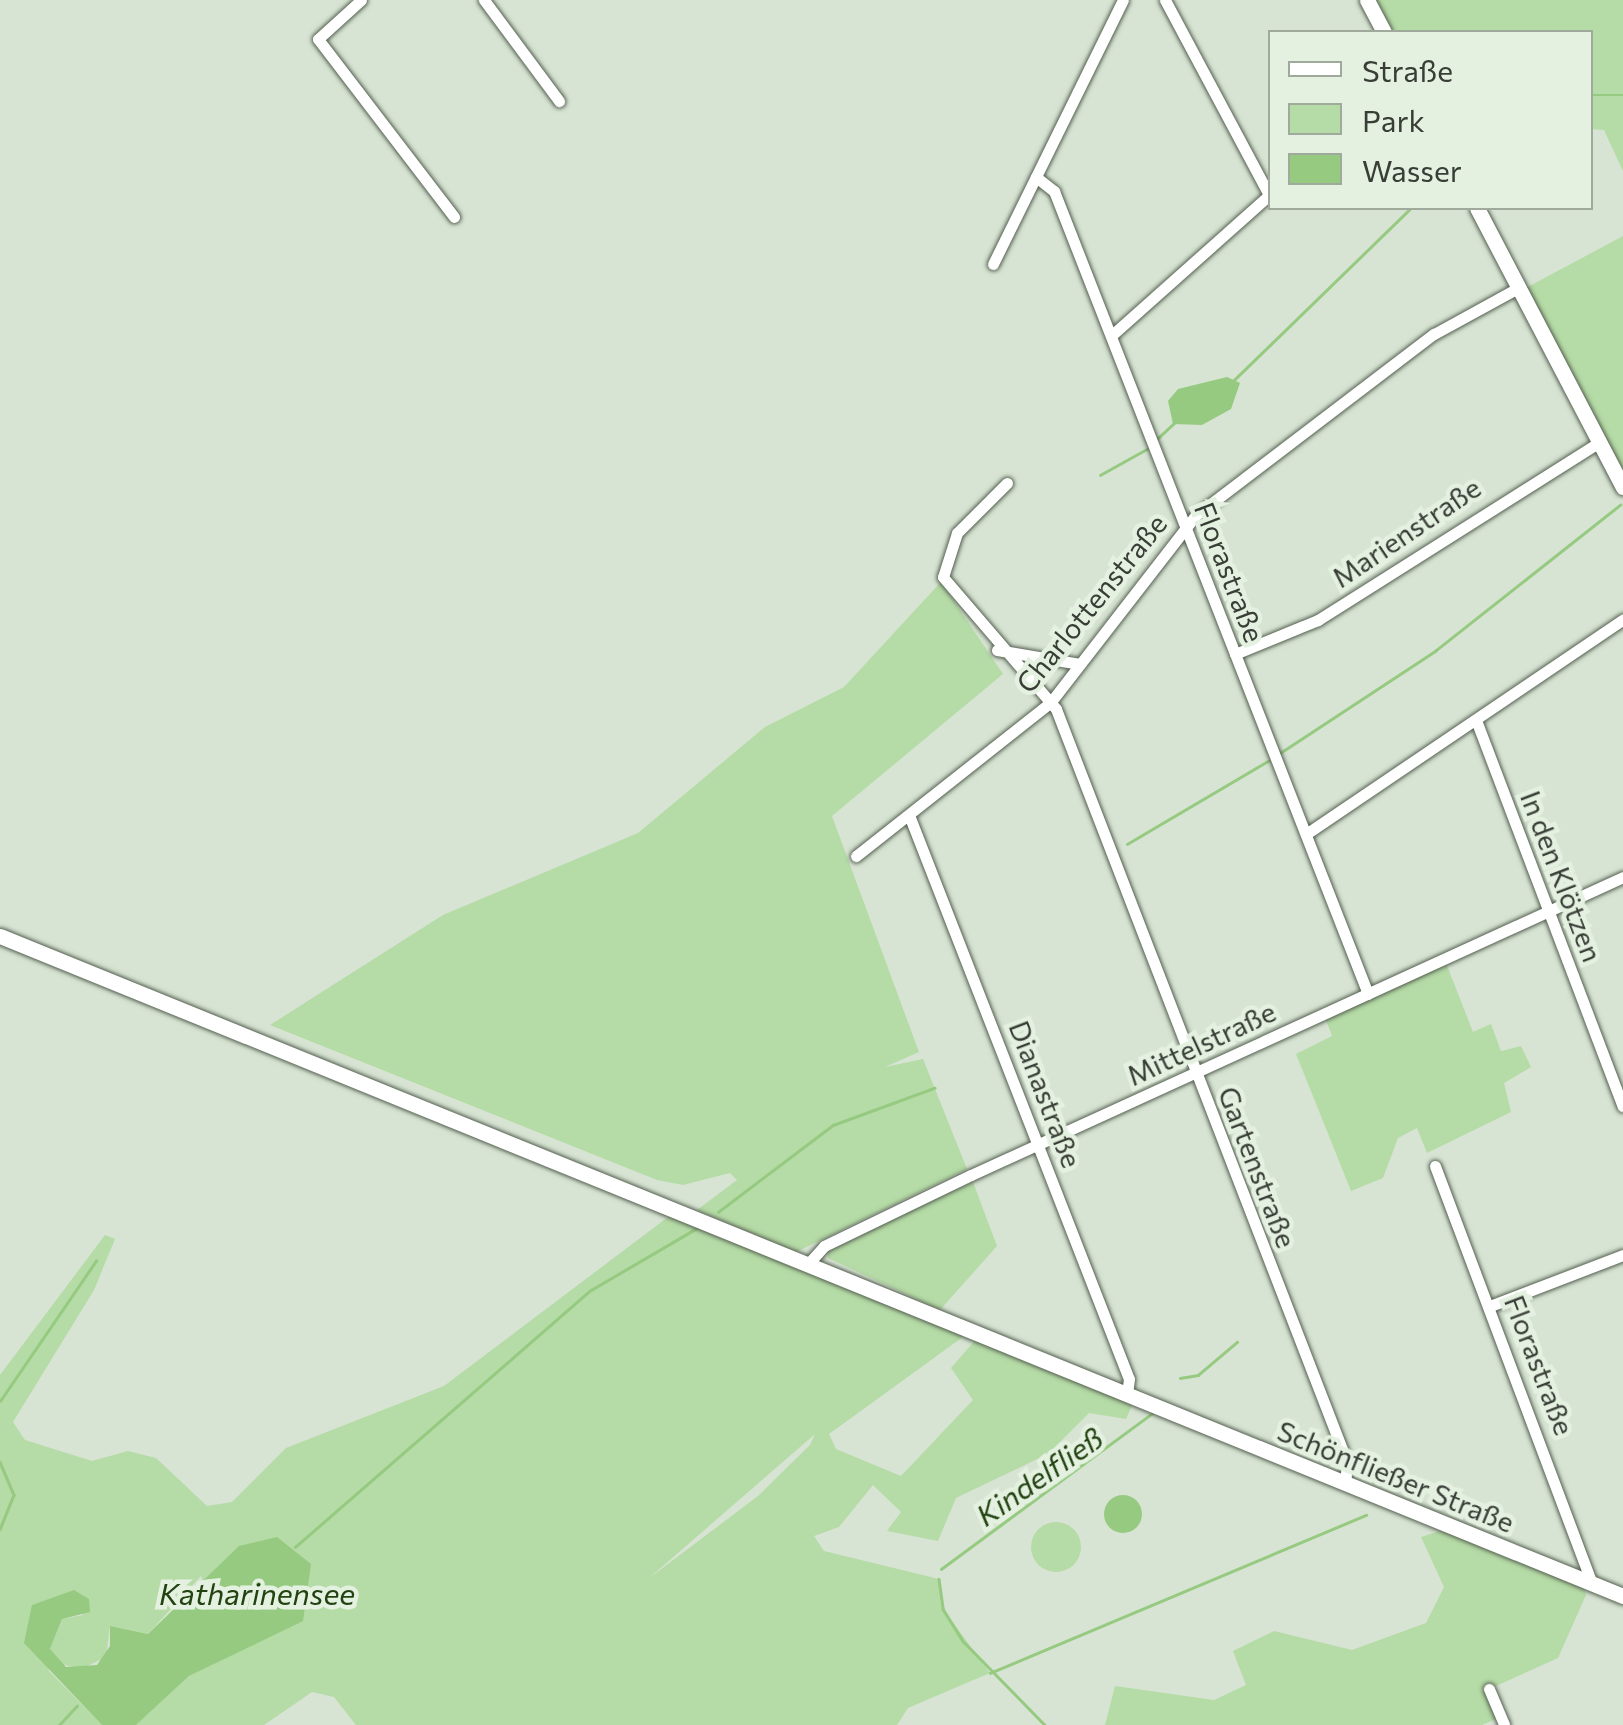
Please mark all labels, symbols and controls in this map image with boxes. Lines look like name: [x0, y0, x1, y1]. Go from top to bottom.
legend: [1268, 30, 1593, 210]
text: Straße: [1362, 51, 1453, 88]
text: Park: [1362, 101, 1425, 138]
text: Wasser: [1362, 151, 1462, 188]
street label: Marienstraße: [1325, 470, 1487, 594]
street label: Florastraße: [1188, 497, 1272, 647]
street label: Charlottenstraße: [1009, 507, 1173, 699]
street label: In den Klötzen: [1514, 786, 1610, 966]
street label: Mittelstraße: [1121, 994, 1281, 1092]
street label: Dianastraße: [1003, 1016, 1089, 1172]
street label: Gartenstraße: [1212, 1082, 1304, 1252]
street label: Florastraße: [1498, 1290, 1582, 1440]
street label: Schönfließer Straße: [1273, 1413, 1519, 1539]
water label: Kindelfließ: [969, 1419, 1109, 1533]
water label: Katharinensee: [159, 1575, 355, 1611]

